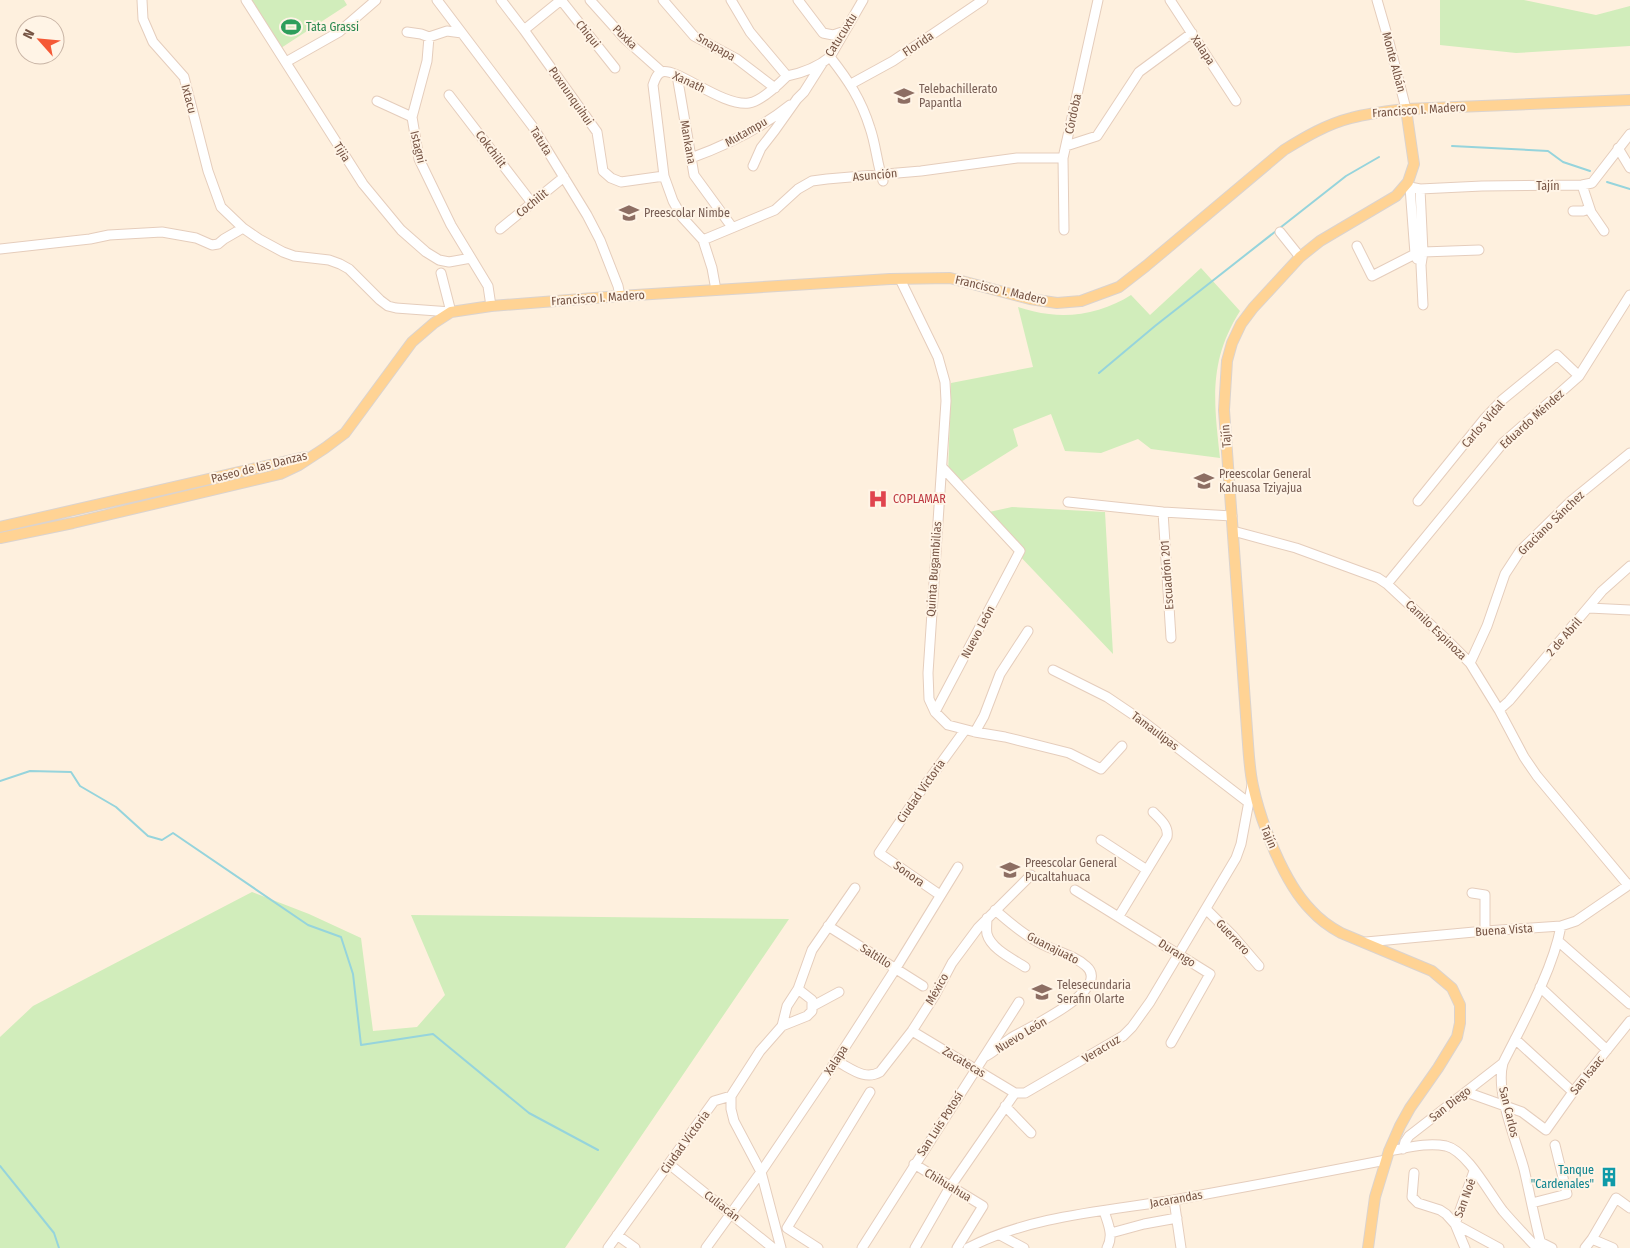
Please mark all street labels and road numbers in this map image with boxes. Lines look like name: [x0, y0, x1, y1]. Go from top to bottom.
street label: Catucuxtu: [822, 11, 860, 59]
street label: Chiqui: [573, 18, 603, 50]
street label: Puxka: [610, 22, 640, 52]
street label: Florida: [900, 29, 936, 59]
street label: Snapapa: [694, 30, 738, 64]
street label: Monte Albán: [1379, 30, 1409, 94]
street label: Xalapa: [1188, 33, 1218, 68]
street label: Puxnunquihui: [546, 64, 596, 128]
street label: Xanath: [671, 68, 707, 96]
street label: Ixtacu: [178, 83, 200, 115]
street label: Córdoba: [1062, 92, 1084, 135]
street label: Francisco I. Madero: [1372, 100, 1466, 120]
street label: Mutampu: [722, 114, 770, 150]
street label: Mankana: [677, 119, 699, 165]
street label: Tatuta: [527, 124, 555, 158]
street label: Cokchilit: [473, 128, 509, 170]
street label: Istagni: [407, 129, 429, 165]
street label: Tijia: [331, 140, 353, 165]
street label: Asunción: [852, 166, 898, 184]
street label: Tajín: [1536, 179, 1560, 193]
street label: Cochilit: [513, 186, 551, 220]
street label: Francisco I. Madero: [954, 273, 1048, 307]
street label: Francisco I. Madero: [551, 288, 645, 308]
street label: Eduardo Méndez: [1497, 386, 1567, 451]
street label: Carlos Vidal: [1459, 398, 1507, 450]
street label: Tajín: [1218, 424, 1234, 448]
street label: Paseo de las Danzas: [210, 448, 308, 486]
street label: Graciano Sánchez: [1515, 488, 1587, 558]
street label: Quinta Bugambilias: [924, 521, 944, 617]
street label: Escuadrón 201: [1158, 540, 1176, 610]
street label: Camilo Espinoza: [1403, 597, 1470, 663]
street label: Nuevo León: [958, 603, 998, 661]
street label: 2 de Abril: [1544, 615, 1584, 659]
street label: Tamaulipas: [1129, 709, 1181, 753]
street label: Ciudad Victoria: [894, 756, 948, 825]
street label: Tajín: [1258, 824, 1280, 850]
street label: Sonora: [891, 858, 927, 890]
street label: Guerrero: [1213, 916, 1253, 958]
street label: Buena Vista: [1475, 921, 1533, 939]
street label: Guanajuato: [1025, 929, 1081, 967]
street label: Durango: [1156, 936, 1198, 970]
street label: Saltillo: [858, 941, 894, 971]
street label: México: [922, 971, 952, 1007]
street label: Nuevo León: [993, 1014, 1049, 1056]
street label: Veracruz: [1079, 1032, 1123, 1066]
street label: Xalapa: [821, 1042, 851, 1078]
street label: Zacatecas: [940, 1044, 988, 1080]
street label: San Isaac: [1567, 1053, 1607, 1097]
street label: San Diego: [1427, 1084, 1473, 1124]
street label: San Carlos: [1496, 1085, 1522, 1139]
street label: San Luis Potosí: [914, 1089, 966, 1159]
street label: Ciudad Victoria: [657, 1108, 713, 1176]
street label: Chihuahua: [922, 1166, 974, 1205]
street label: San Noé: [1451, 1177, 1479, 1219]
street label: Jacarandas: [1148, 1187, 1204, 1211]
street label: Culiacán: [701, 1188, 743, 1224]

